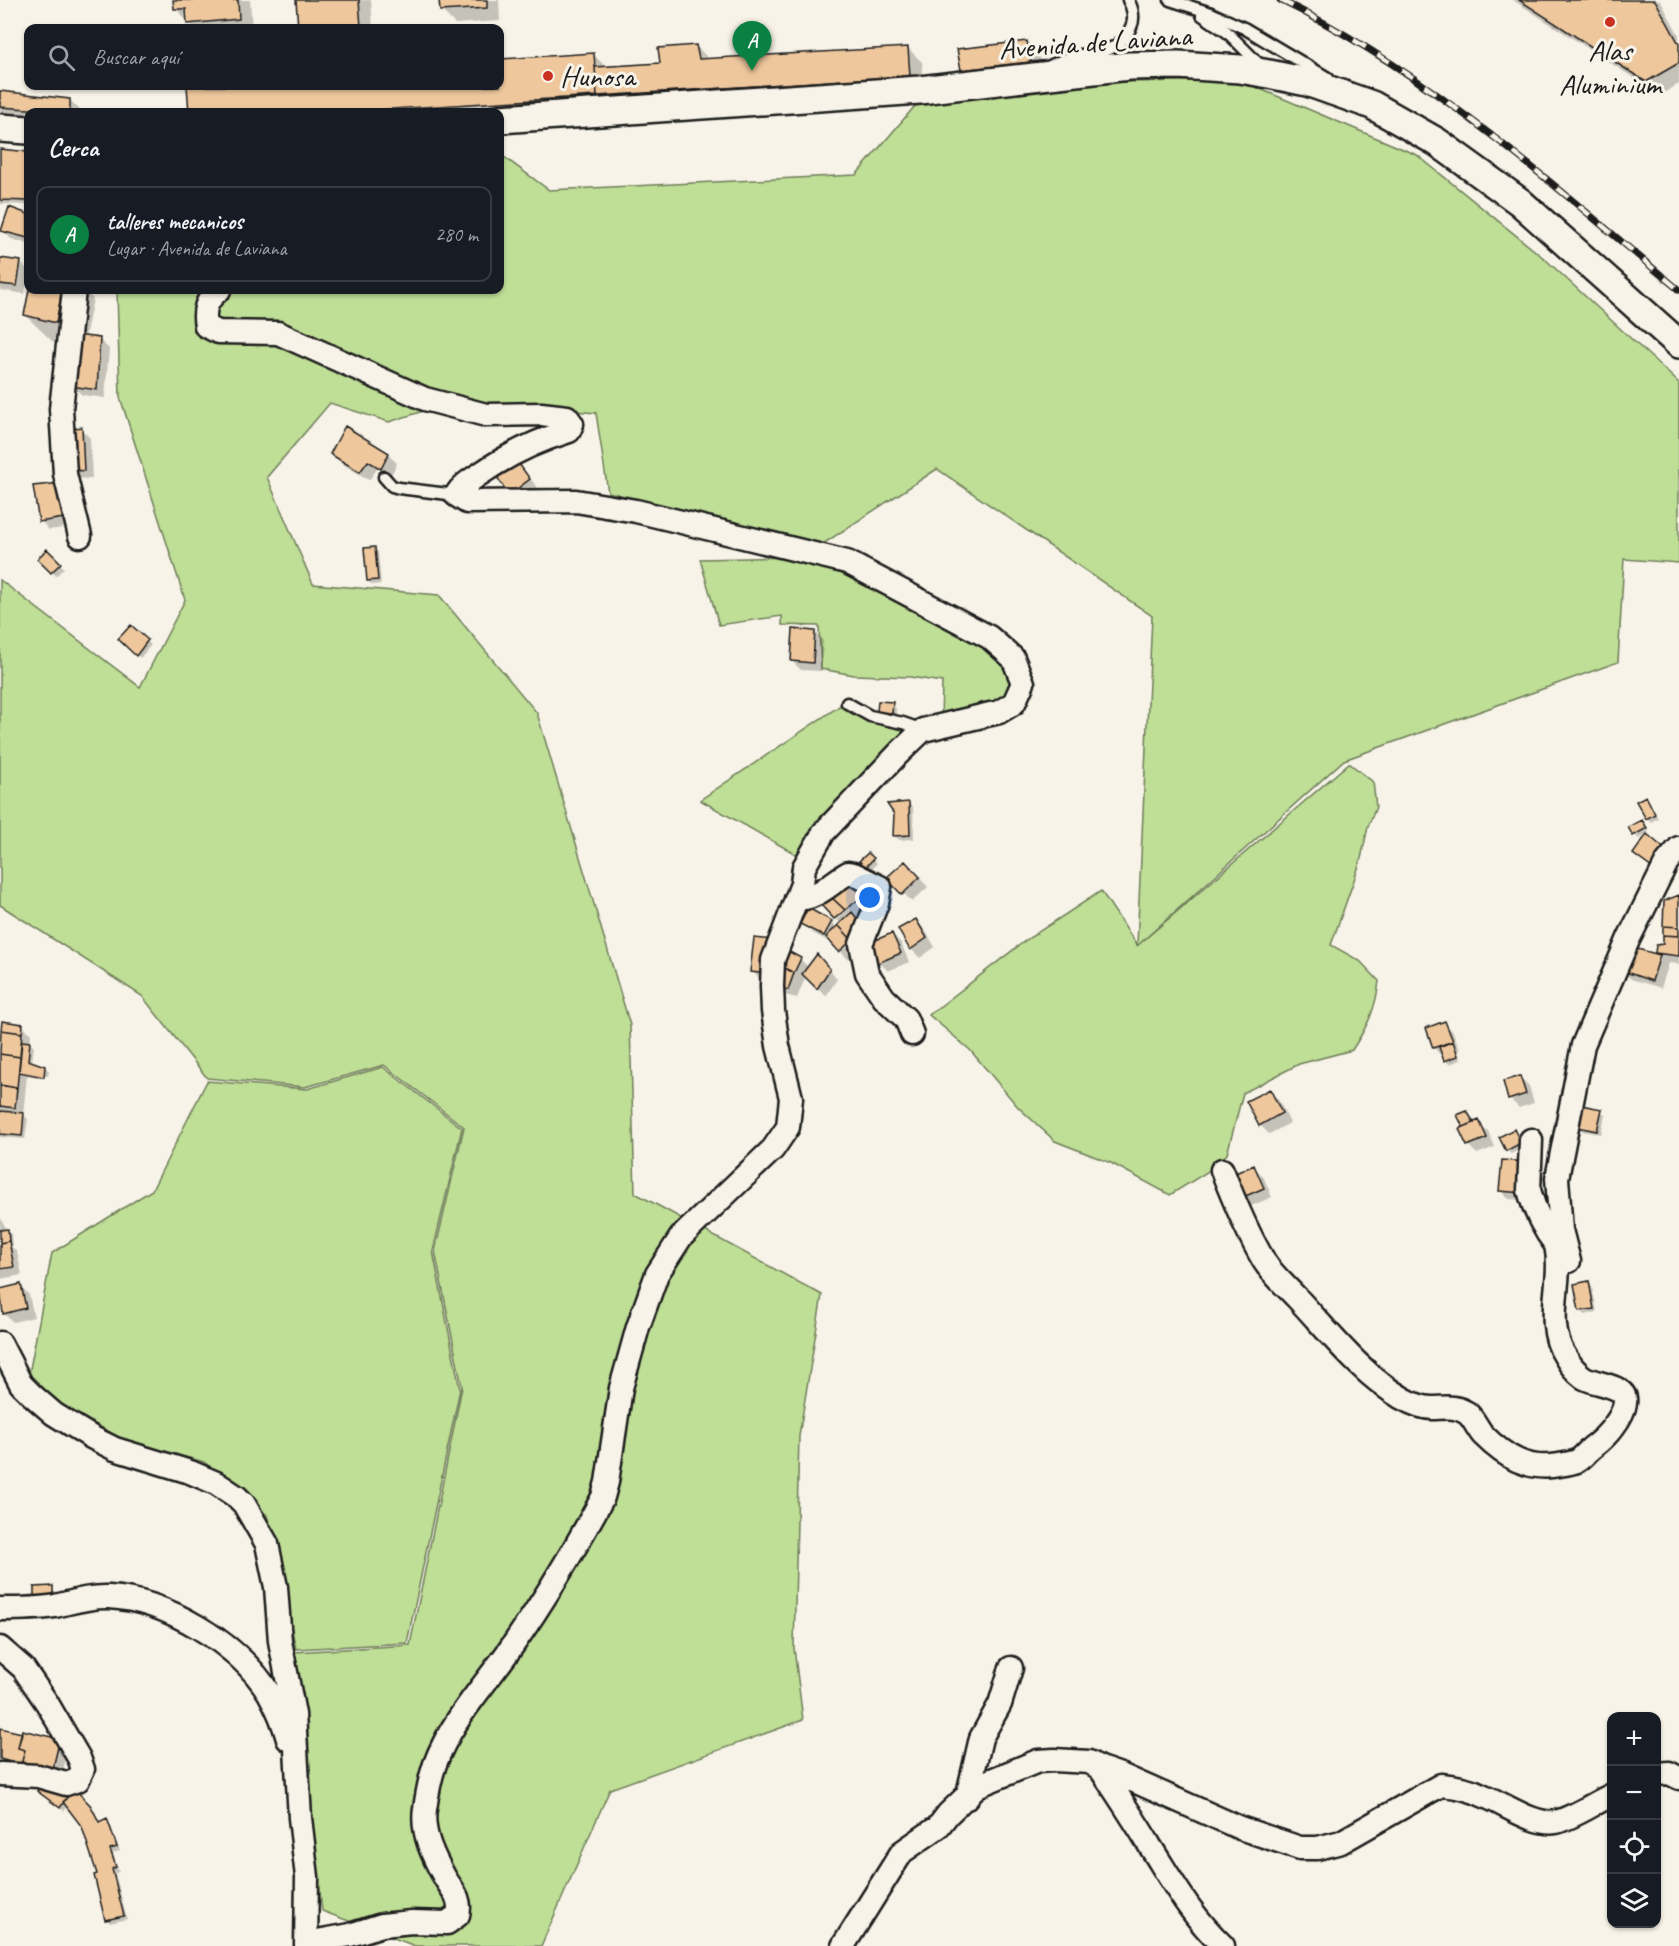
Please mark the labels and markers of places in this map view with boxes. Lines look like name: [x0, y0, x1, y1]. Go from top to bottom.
marker: Alas Aluminium: [1603, 15, 1617, 29]
pin: A: [732, 22, 771, 71]
place label: Alas Aluminium: [1559, 31, 1663, 103]
place label: Hunosa: [560, 57, 637, 95]
marker: Hunosa: [541, 69, 555, 83]

